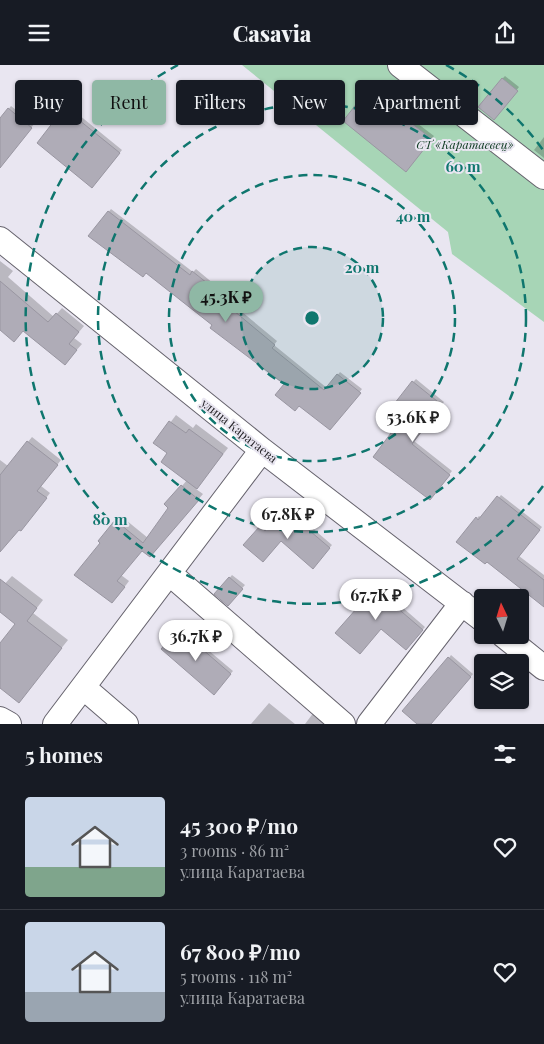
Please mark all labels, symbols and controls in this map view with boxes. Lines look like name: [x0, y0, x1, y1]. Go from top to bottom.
text: Casavia: [233, 18, 311, 48]
icon: menu: [25, 19, 53, 47]
icon: share: [491, 19, 519, 47]
chip: Buy: [15, 80, 82, 125]
chip: Rent: [92, 80, 166, 125]
chip: Filters: [176, 80, 264, 125]
chip: New: [274, 80, 345, 125]
chip: Apartment: [355, 80, 478, 125]
park label: СТ «Каратаевец»: [416, 136, 514, 152]
text: 60 m: [445, 156, 481, 176]
text: 40 m: [396, 206, 431, 226]
text: 20 m: [345, 257, 380, 277]
pin: 45.3K ₽: [180, 281, 272, 323]
text: 45.3K ₽: [200, 286, 252, 307]
centre of rings: [303, 309, 321, 327]
street label: улица Каратаева: [197, 394, 281, 466]
pin: 53.6K ₽: [367, 401, 459, 443]
text: 53.6K ₽: [387, 406, 439, 427]
pin: 67.8K ₽: [242, 497, 334, 540]
text: 67.8K ₽: [261, 503, 315, 524]
text: 80 m: [92, 509, 128, 529]
pin: 67.7K ₽: [330, 579, 422, 621]
text: 67.7K ₽: [350, 584, 402, 605]
north arrow: [474, 589, 529, 644]
map controls: [474, 589, 529, 709]
pin: 36.7K ₽: [150, 619, 242, 662]
text: 36.7K ₽: [170, 625, 222, 646]
button: layers: [474, 654, 529, 709]
text: 5 homes: [25, 740, 103, 768]
icon: filters: [491, 740, 519, 768]
text: 45 300 ₽/mo: [180, 811, 298, 839]
icon: home: [65, 817, 125, 877]
icon: heart: [491, 833, 519, 861]
text: 3 rooms · 86 m²: [180, 840, 289, 861]
text: улица Каратаева: [180, 861, 305, 882]
text: 67 800 ₽/mo: [180, 937, 300, 965]
icon: home: [65, 942, 125, 1002]
icon: heart: [491, 958, 519, 986]
text: 5 rooms · 118 m²: [180, 966, 292, 987]
text: улица Каратаева: [180, 987, 305, 1008]

